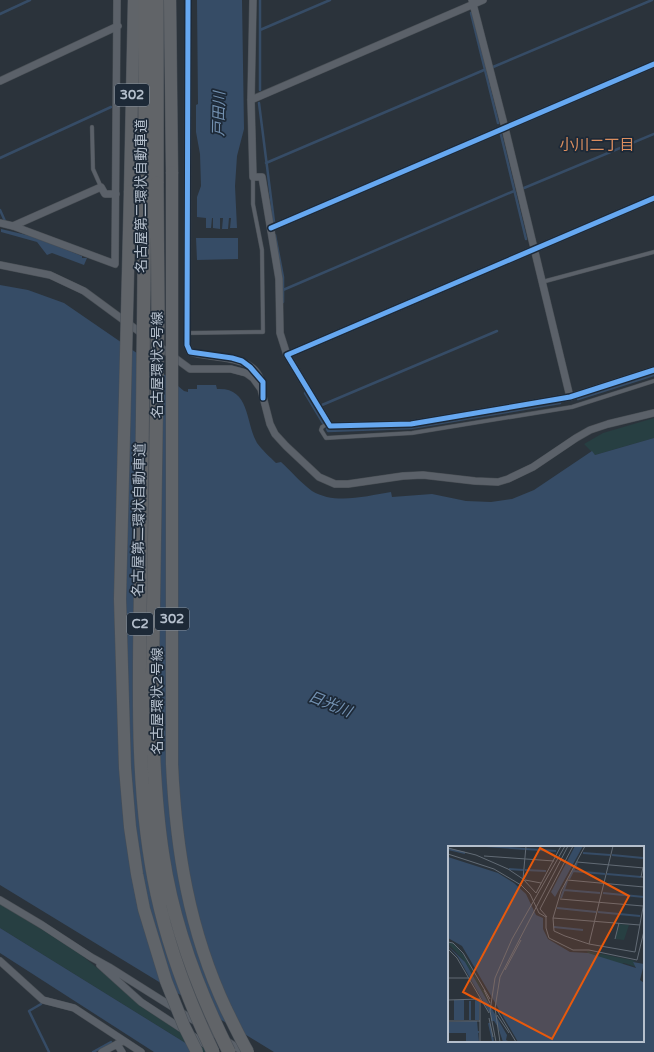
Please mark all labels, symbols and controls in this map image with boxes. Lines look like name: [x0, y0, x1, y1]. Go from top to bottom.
road number: 302: [115, 84, 149, 106]
water label: 戸田川: [210, 89, 228, 137]
street label: 名古屋第二環状自動車道: [133, 119, 150, 273]
district label: 小川二丁目: [559, 136, 635, 154]
street label: 名古屋環状2号線: [149, 312, 166, 418]
street label: 名古屋第二環状自動車道: [129, 443, 149, 597]
road number: 302: [155, 608, 189, 630]
road number: C2: [127, 613, 153, 635]
street label: 名古屋環状2号線: [149, 648, 166, 754]
water label: 日光川: [306, 687, 356, 722]
inset map: [448, 846, 644, 1042]

